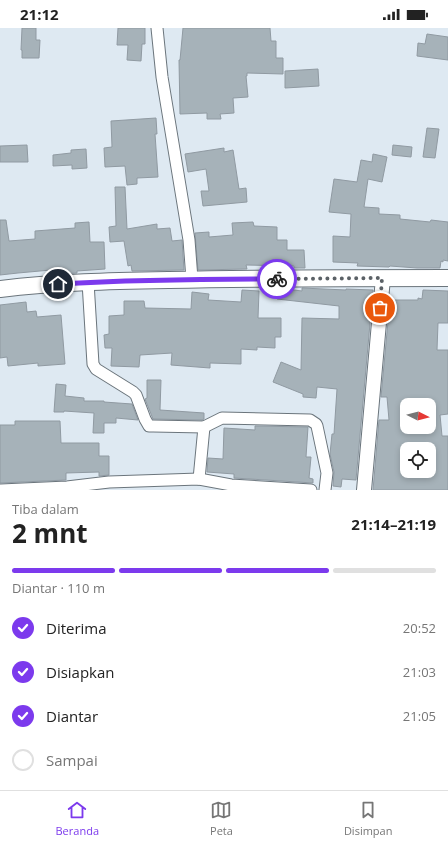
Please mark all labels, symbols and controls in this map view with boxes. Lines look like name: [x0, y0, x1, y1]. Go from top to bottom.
text: 21:12: [20, 4, 59, 24]
courier: [257, 259, 297, 299]
pin: [41, 267, 75, 301]
icon: bike: [266, 268, 288, 290]
icon: home: [47, 273, 69, 295]
pin: [363, 291, 397, 325]
icon: bag: [369, 297, 391, 319]
north arrow: [400, 398, 436, 434]
map controls: [400, 398, 436, 478]
button: locate: [400, 442, 436, 478]
text: Tiba dalam: [12, 500, 79, 518]
text: 21:14–21:19: [351, 514, 436, 534]
text: 2 mnt: [12, 515, 88, 551]
text: Diantar · 110 m: [12, 579, 105, 597]
icon: check: [12, 617, 34, 639]
text: Diterima: [46, 618, 107, 638]
text: 20:52: [403, 619, 436, 637]
icon: check: [12, 661, 34, 683]
text: Disiapkan: [46, 662, 115, 682]
text: 21:03: [403, 663, 436, 681]
icon: check: [12, 705, 34, 727]
text: Diantar: [46, 706, 98, 726]
text: 21:05: [403, 707, 436, 725]
text: Sampai: [46, 750, 98, 770]
tab: Beranda: [56, 799, 99, 838]
tab: Peta: [210, 799, 233, 838]
tab: Disimpan: [344, 799, 392, 838]

